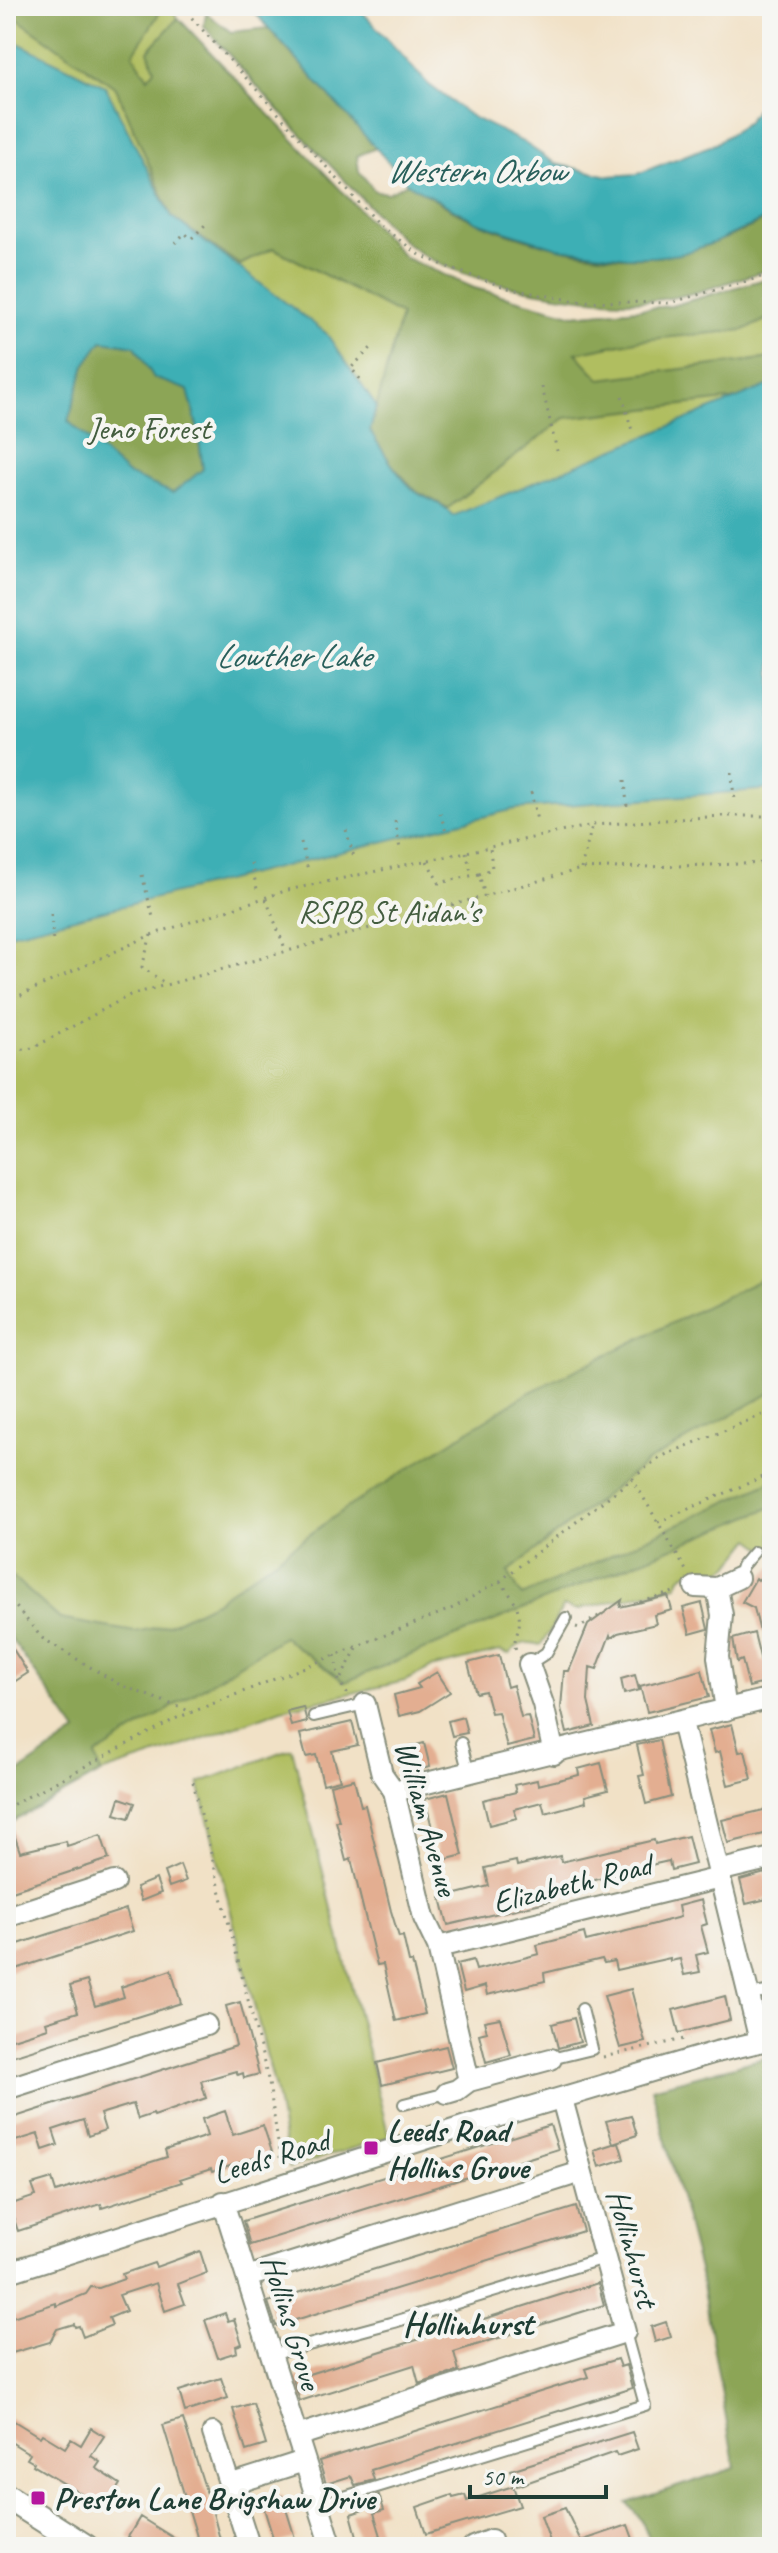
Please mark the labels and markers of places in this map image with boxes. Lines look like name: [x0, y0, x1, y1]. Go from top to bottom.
place label: Leeds Road Hollins Grove: [387, 2110, 532, 2188]
marker: Leeds Road Hollins Grove: [362, 2139, 380, 2157]
place label: Preston Lane Brigshaw Drive: [54, 2478, 377, 2519]
marker: Preston Lane Brigshaw Drive: [29, 2489, 47, 2507]

